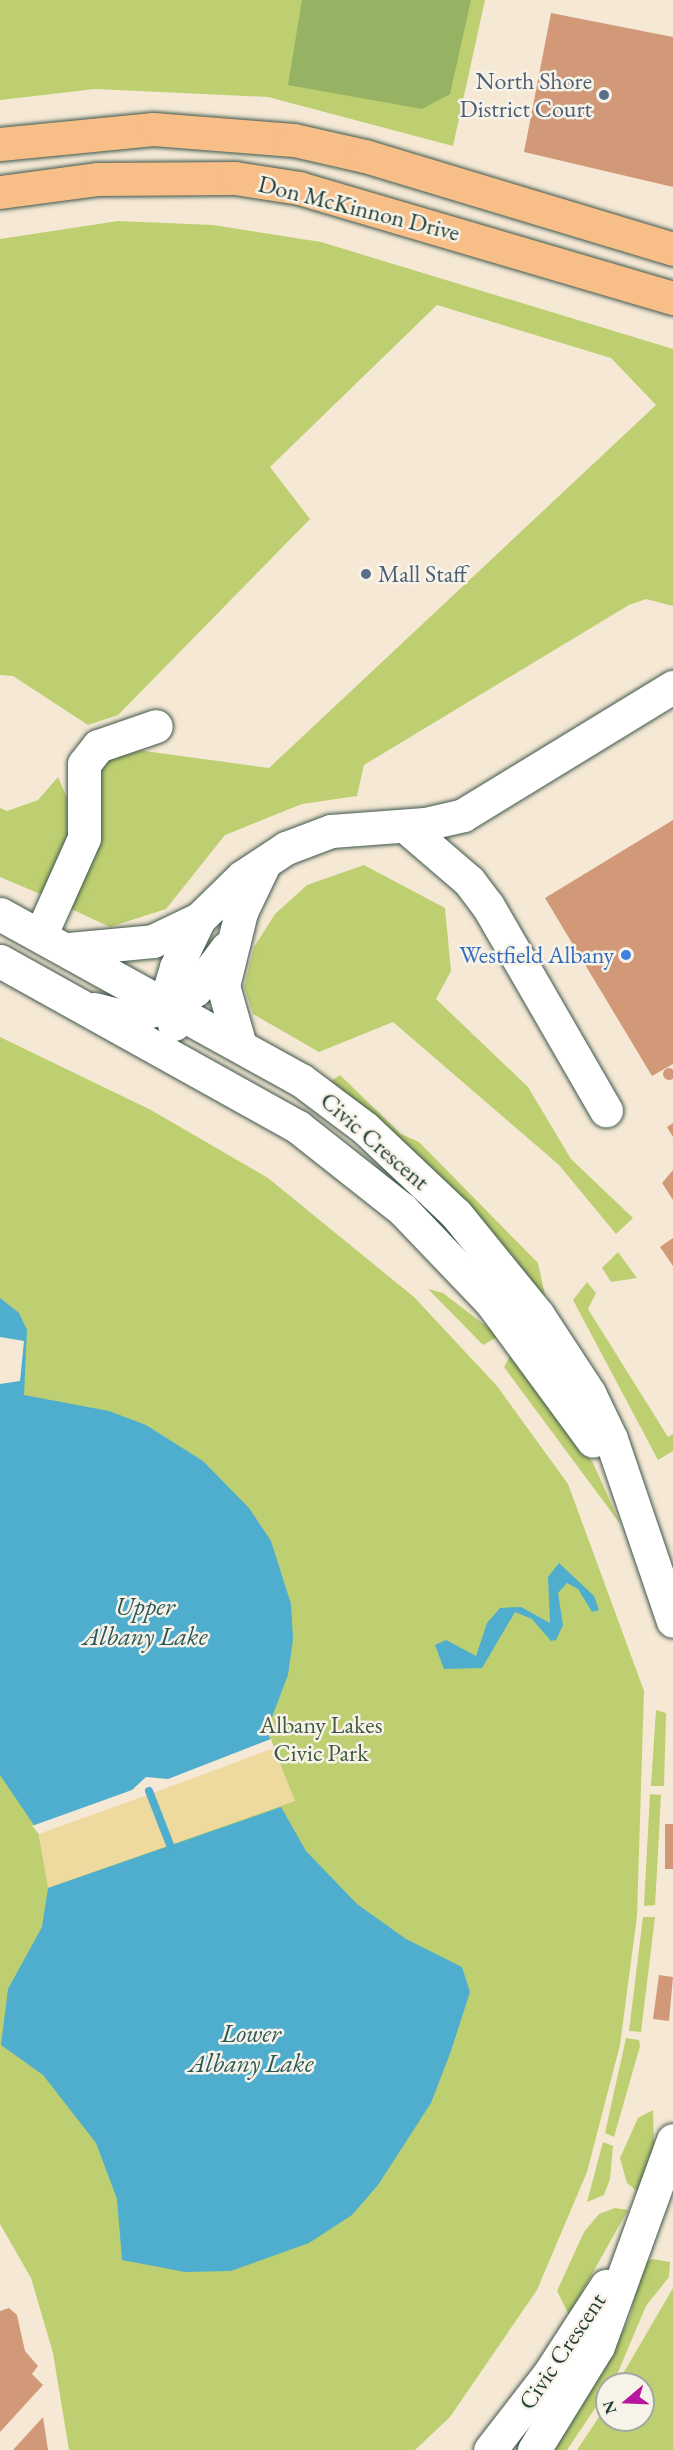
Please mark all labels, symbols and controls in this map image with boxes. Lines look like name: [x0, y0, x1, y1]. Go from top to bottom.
place label: North Shore District Court: [460, 67, 592, 123]
marker: North Shore District Court: [597, 88, 611, 102]
street label: Don McKinnon Drive: [255, 169, 463, 247]
place label: Mall Staff: [378, 560, 467, 588]
marker: Mall Staff: [359, 567, 373, 581]
place label: Westfield Albany: [459, 941, 614, 969]
marker: Westfield Albany: [619, 948, 633, 962]
street label: Civic Crescent: [315, 1086, 435, 1196]
water label: Upper Albany Lake: [82, 1591, 208, 1652]
park label: Albany Lakes Civic Park: [260, 1711, 382, 1767]
water label: Lower Albany Lake: [188, 2018, 314, 2080]
street label: Civic Crescent: [512, 2287, 612, 2415]
north arrow: [595, 2372, 655, 2432]
text: N: [597, 2398, 621, 2417]

